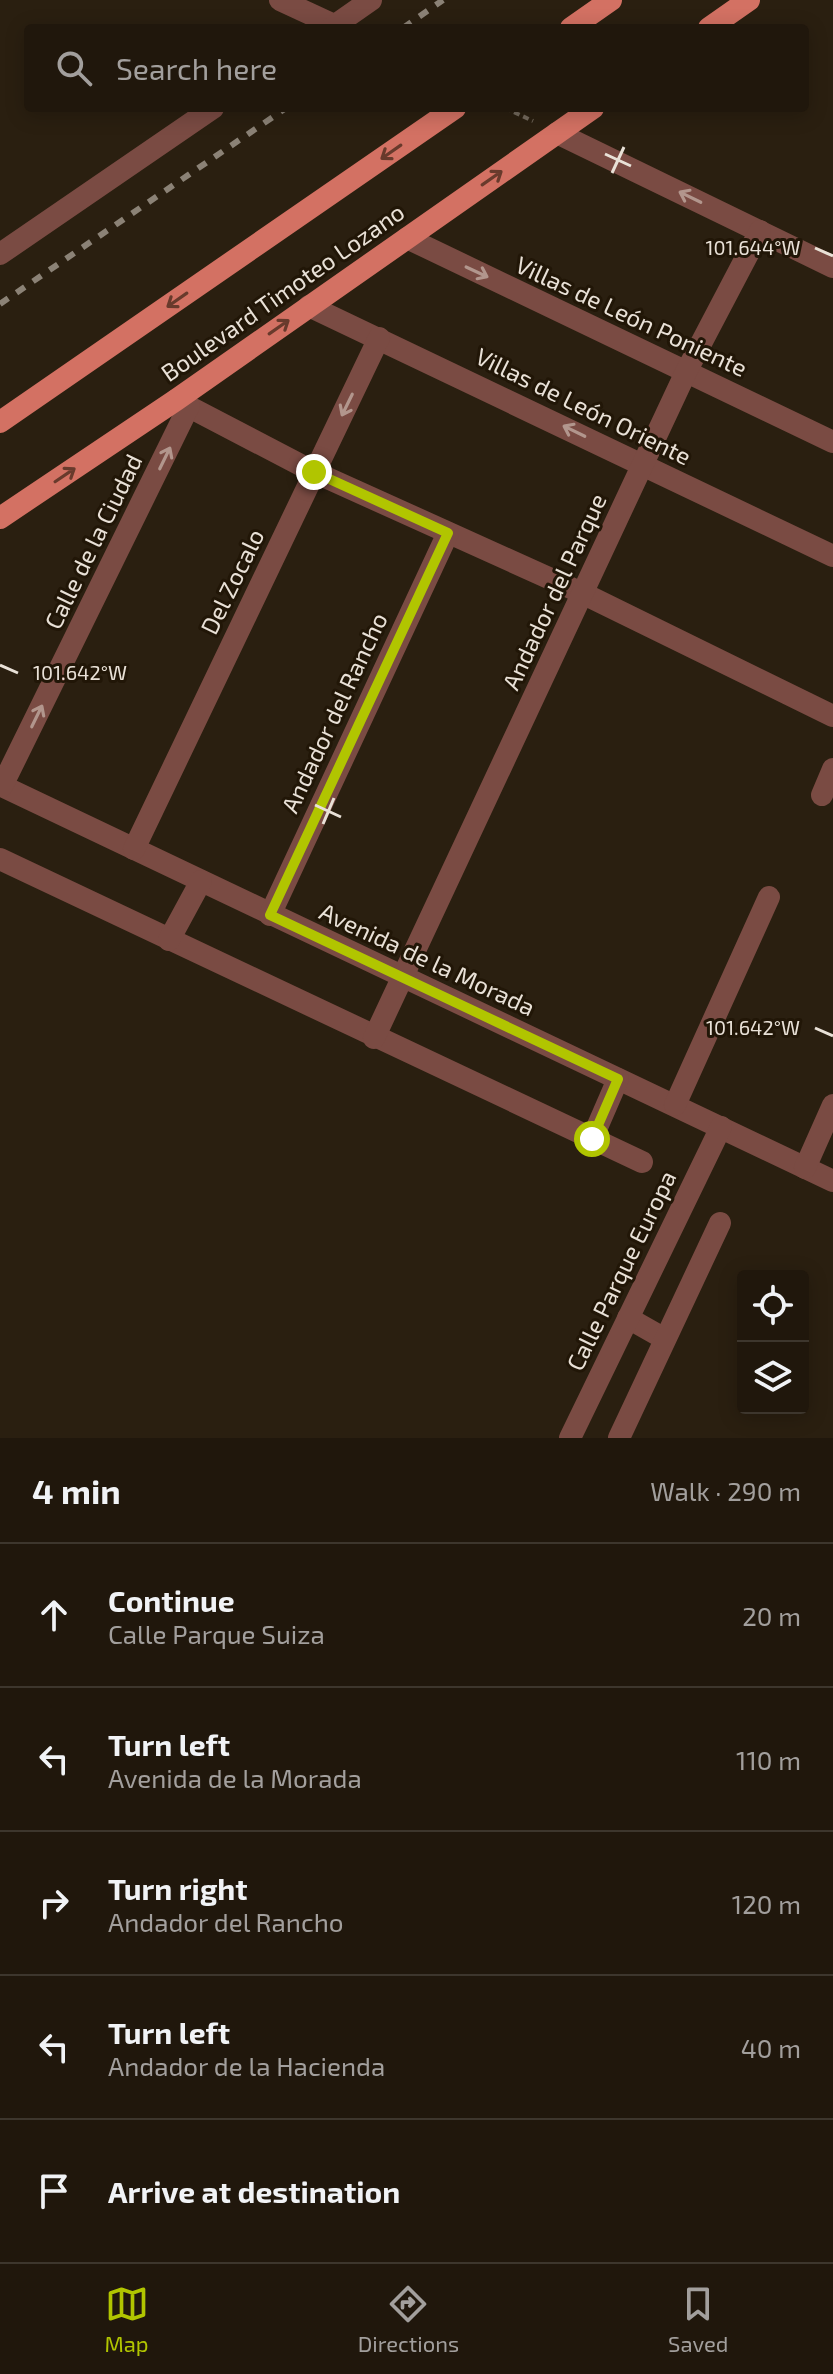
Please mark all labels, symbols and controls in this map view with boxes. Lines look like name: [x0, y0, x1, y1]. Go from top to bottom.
search box: [24, 24, 809, 112]
icon: search: [52, 46, 96, 90]
text: Search here: [116, 50, 277, 86]
one-way arrow: [380, 144, 402, 160]
one-way arrow: [481, 170, 503, 186]
one-way arrow: [678, 189, 702, 204]
street label: Boulevard Timoteo Lozano: [155, 197, 409, 387]
text: 101.644°W: [706, 235, 800, 259]
street label: Villas de León Poniente: [511, 249, 752, 382]
one-way arrow: [464, 265, 488, 280]
one-way arrow: [166, 292, 188, 308]
one-way arrow: [267, 319, 289, 335]
street label: Villas de León Oriente: [471, 341, 696, 470]
one-way arrow: [339, 392, 354, 416]
one-way arrow: [562, 423, 586, 438]
one-way arrow: [158, 447, 173, 470]
street label: Calle de la Ciudad: [38, 449, 148, 634]
route end: [296, 454, 332, 490]
one-way arrow: [53, 466, 75, 483]
street label: Andador del Parque: [495, 489, 612, 694]
street label: Del Zocalo: [194, 524, 270, 639]
street label: Andador del Rancho: [275, 608, 393, 817]
text: 101.642°W: [33, 660, 127, 684]
one-way arrow: [30, 705, 45, 729]
street label: Avenida de la Morada: [315, 896, 540, 1021]
text: 101.642°W: [706, 1015, 800, 1039]
route start: [574, 1121, 610, 1157]
street label: Calle Parque Europa: [560, 1166, 682, 1375]
map controls: [737, 1270, 809, 1414]
button: locate: [737, 1270, 809, 1342]
button: layers: [737, 1342, 809, 1414]
text: 4 min: [32, 1470, 121, 1511]
text: Walk · 290 m: [650, 1475, 801, 1506]
text: Continue: [108, 1582, 235, 1618]
icon: ahead: [32, 1593, 76, 1637]
text: 20 m: [742, 1600, 801, 1631]
text: Calle Parque Suiza: [108, 1618, 325, 1649]
text: Turn left: [108, 1726, 230, 1762]
icon: left: [32, 1737, 76, 1781]
text: 110 m: [736, 1744, 801, 1775]
text: Avenida de la Morada: [108, 1762, 362, 1793]
text: Turn right: [108, 1870, 248, 1906]
icon: right: [32, 1881, 76, 1925]
text: 120 m: [732, 1888, 801, 1919]
text: Andador del Rancho: [108, 1906, 344, 1937]
text: Turn left: [108, 2014, 230, 2050]
icon: left: [32, 2025, 76, 2069]
text: 40 m: [741, 2032, 801, 2063]
text: Andador de la Hacienda: [108, 2050, 385, 2081]
icon: arrive: [32, 2169, 76, 2213]
text: Arrive at destination: [108, 2173, 400, 2209]
tab: Map: [105, 2282, 149, 2356]
tab: Directions: [358, 2282, 459, 2356]
tab: Saved: [668, 2282, 728, 2356]

